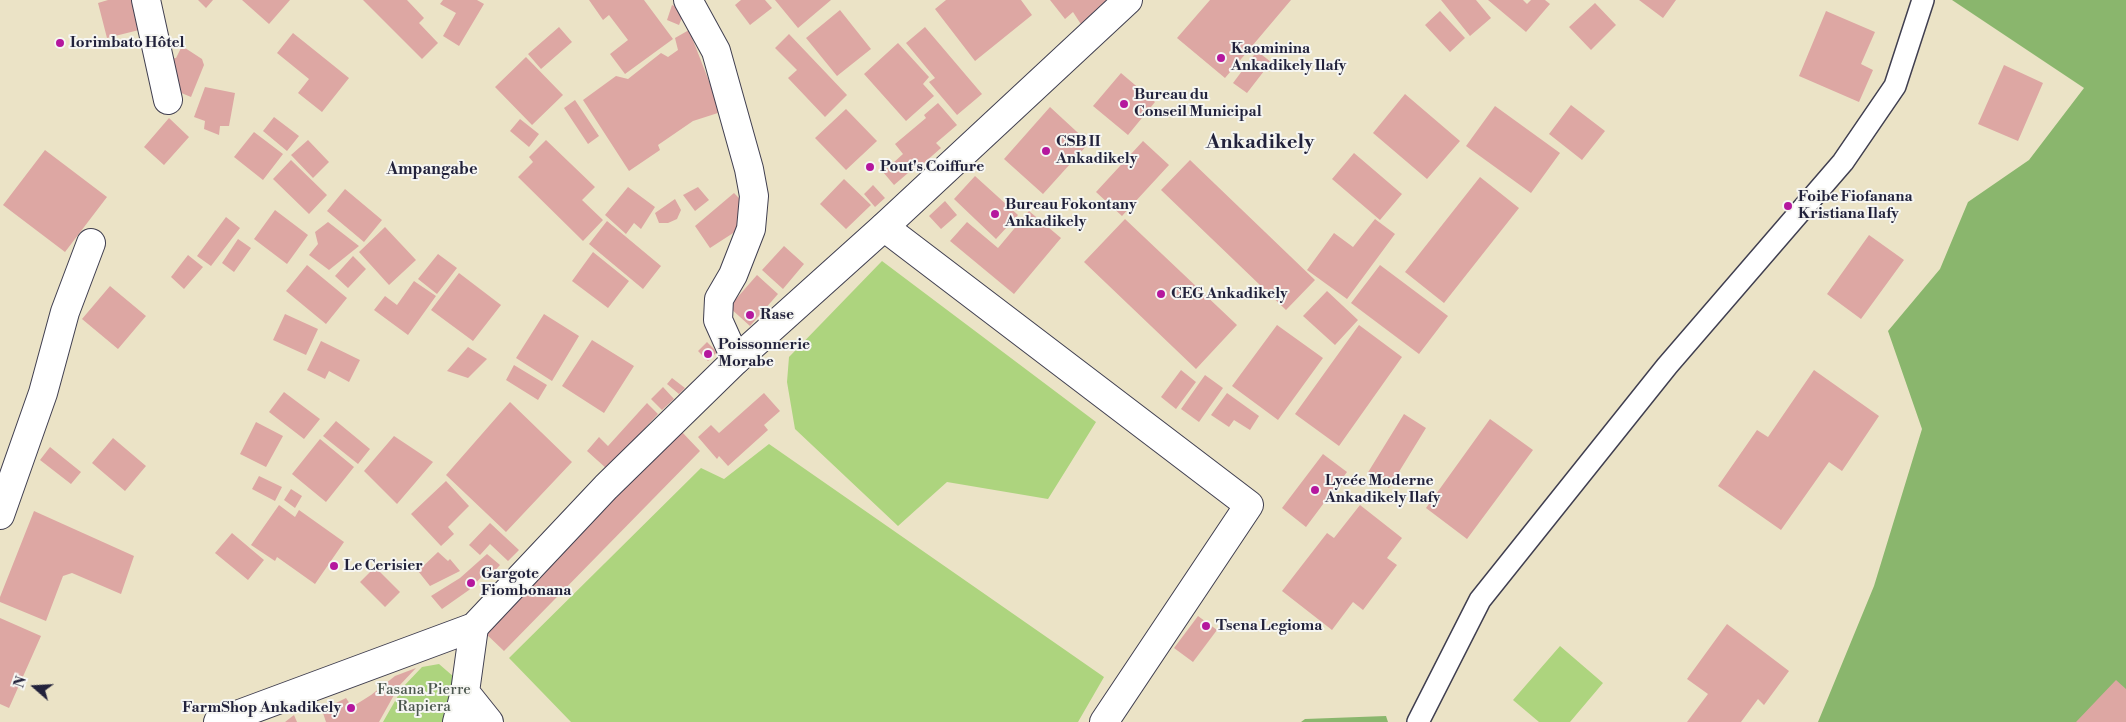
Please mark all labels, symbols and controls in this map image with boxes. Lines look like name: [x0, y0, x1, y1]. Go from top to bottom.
place label: Iorimbato Hôtel: [70, 34, 185, 52]
marker: Iorimbato Hôtel: [54, 37, 66, 49]
place label: Kaominina Ankadikely Ilafy: [1231, 40, 1346, 75]
marker: Kaominina Ankadikely Ilafy: [1215, 52, 1227, 64]
place label: Bureau du Conseil Municipal: [1134, 86, 1262, 121]
marker: Bureau du Conseil Municipal: [1118, 98, 1130, 110]
district label: Ankadikely: [1206, 131, 1314, 155]
place label: CSB II Ankadikely: [1056, 133, 1137, 168]
marker: CSB II Ankadikely: [1040, 145, 1052, 157]
place label: Pout's Coiffure: [880, 158, 984, 176]
district label: Ampangabe: [386, 160, 478, 180]
marker: Pout's Coiffure: [864, 161, 876, 173]
place label: Foibe Fiofanana Kristiana Ilafy: [1798, 188, 1913, 223]
place label: Bureau Fokontany Ankadikely: [1005, 196, 1137, 231]
marker: Foibe Fiofanana Kristiana Ilafy: [1782, 200, 1794, 212]
marker: Bureau Fokontany Ankadikely: [989, 208, 1001, 220]
place label: CEG Ankadikely: [1171, 285, 1288, 303]
marker: CEG Ankadikely: [1155, 288, 1167, 300]
place label: Rase: [760, 306, 794, 324]
marker: Rase: [744, 309, 756, 321]
place label: Poissonnerie Morabe: [718, 336, 810, 371]
marker: Poissonnerie Morabe: [702, 348, 714, 360]
place label: Lycée Moderne Ankadikely Ilafy: [1325, 472, 1440, 507]
marker: Lycée Moderne Ankadikely Ilafy: [1309, 484, 1321, 496]
place label: Le Cerisier: [344, 557, 423, 575]
marker: Le Cerisier: [328, 560, 340, 572]
place label: Gargote Fiombonana: [481, 565, 571, 600]
marker: Gargote Fiombonana: [465, 577, 477, 589]
place label: Tsena Legioma: [1216, 617, 1322, 635]
marker: Tsena Legioma: [1200, 620, 1212, 632]
north arrow: [10, 662, 60, 712]
text: N: [11, 674, 31, 690]
park label: Fasana Pierre Rapiera: [377, 681, 471, 716]
place label: FarmShop Ankadikely: [182, 699, 341, 717]
marker: FarmShop Ankadikely: [345, 702, 357, 714]

